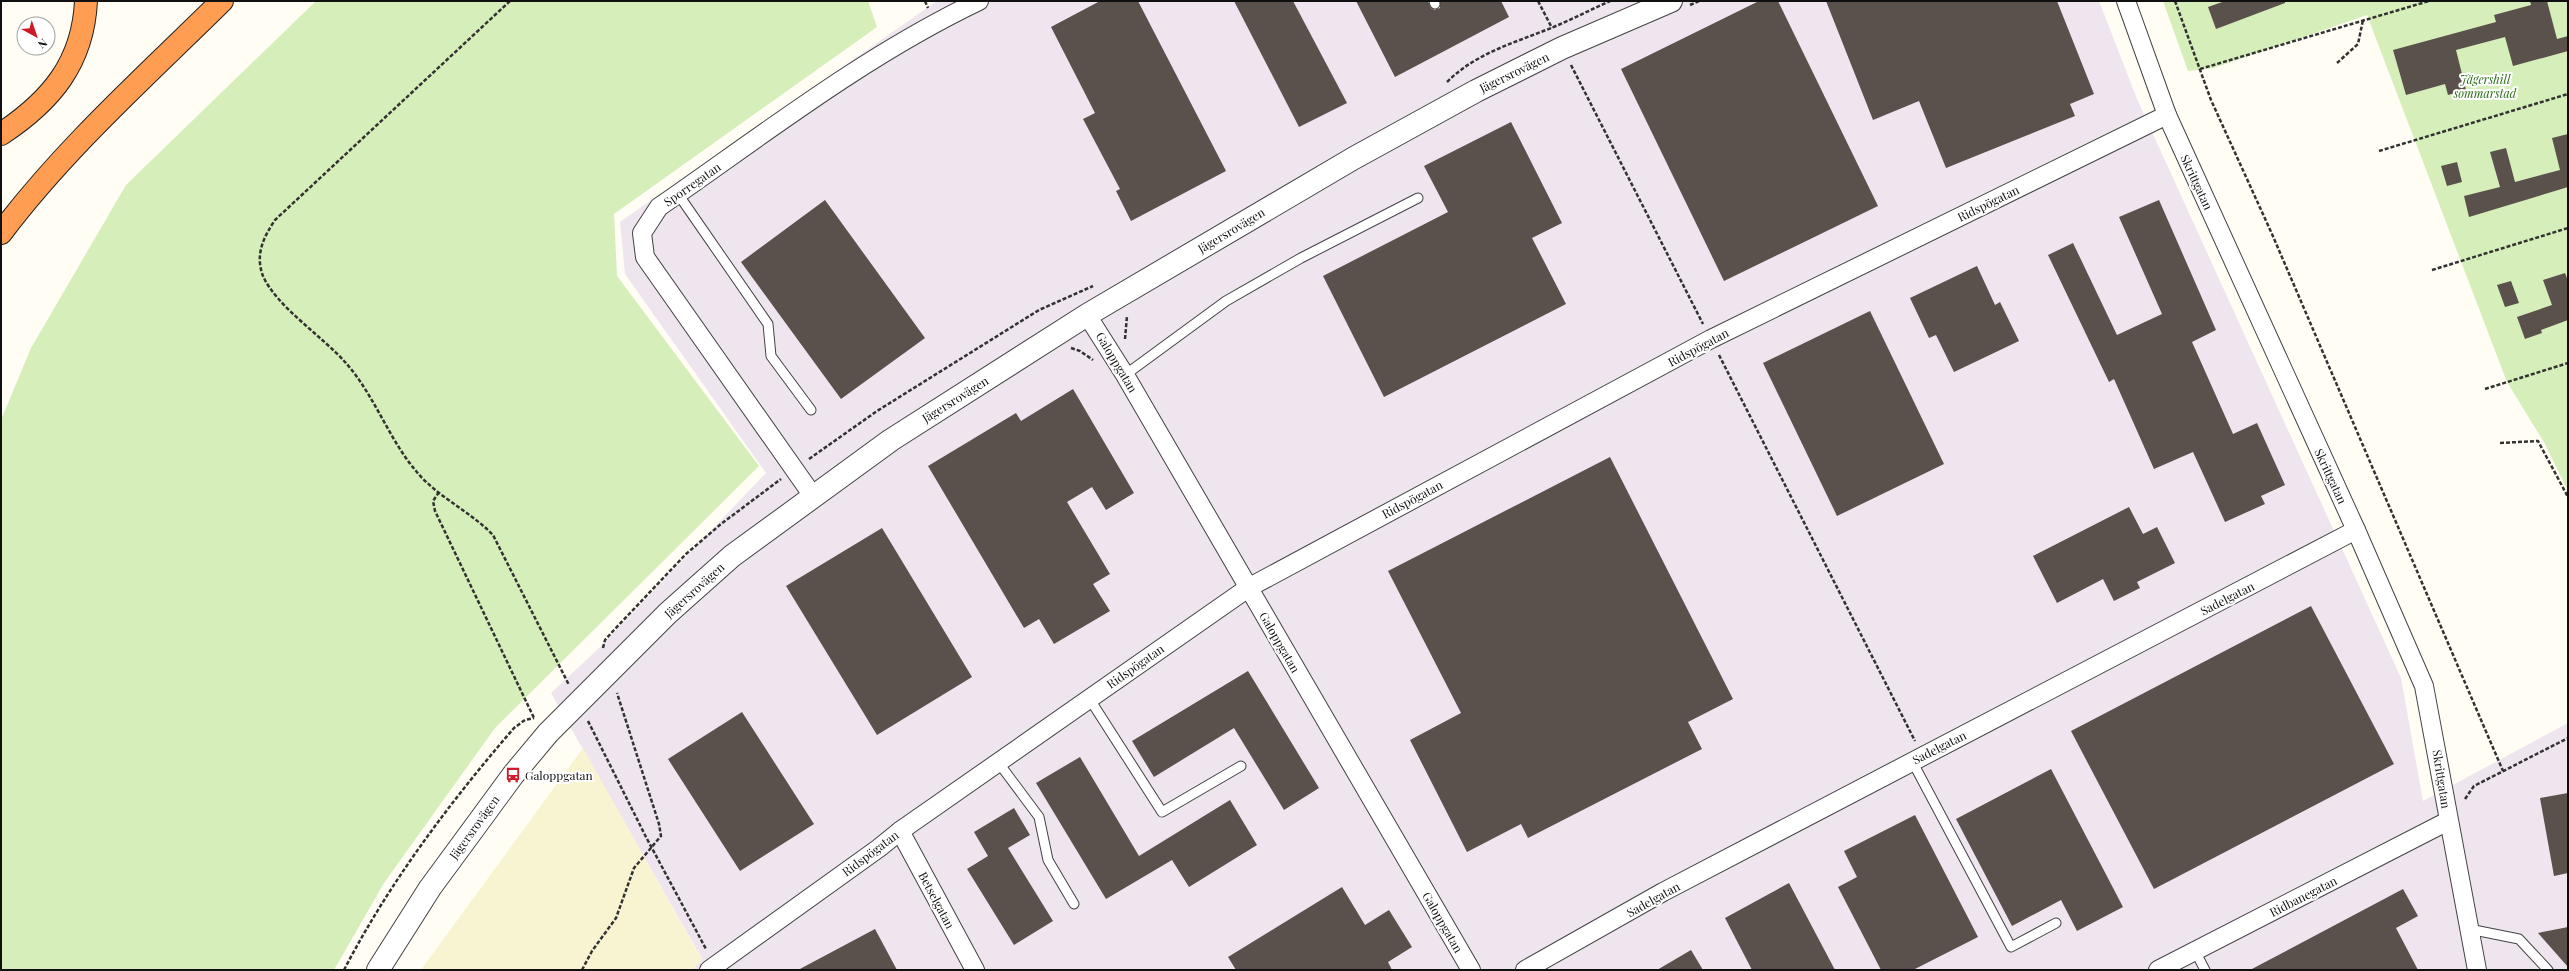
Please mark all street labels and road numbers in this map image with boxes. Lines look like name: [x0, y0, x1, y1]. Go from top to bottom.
street label: Jägersrovägen: [1476, 48, 1551, 96]
street label: Skrittgatan: [2177, 152, 2217, 212]
street label: Sporregatan: [660, 158, 724, 210]
street label: Ridspögatan: [1954, 181, 2022, 225]
street label: Jägersrovägen: [1194, 204, 1267, 257]
street label: Ridspögatan: [1665, 324, 1731, 370]
street label: Galoppgatan: [1093, 329, 1141, 395]
street label: Jägersrovägen: [918, 372, 991, 426]
street label: Skrittgatan: [2311, 446, 2351, 506]
street label: Ridspögatan: [1379, 476, 1445, 522]
street label: Jägersrovägen: [660, 559, 727, 622]
street label: Sadelgatan: [2197, 578, 2257, 618]
street label: Galoppgatan: [1256, 609, 1304, 675]
street label: Ridspögatan: [1103, 640, 1167, 692]
street label: Sadelgatan: [1909, 727, 1969, 767]
street label: Skrittgatan: [2429, 748, 2455, 810]
street label: Jägersrovägen: [445, 792, 503, 863]
street label: Ridspögatan: [839, 827, 901, 879]
street label: Betselgatan: [915, 869, 959, 931]
street label: Ridbanegatan: [2266, 872, 2340, 920]
street label: Sadelgatan: [1624, 878, 1682, 920]
street label: Galoppgatan: [1419, 889, 1467, 955]

